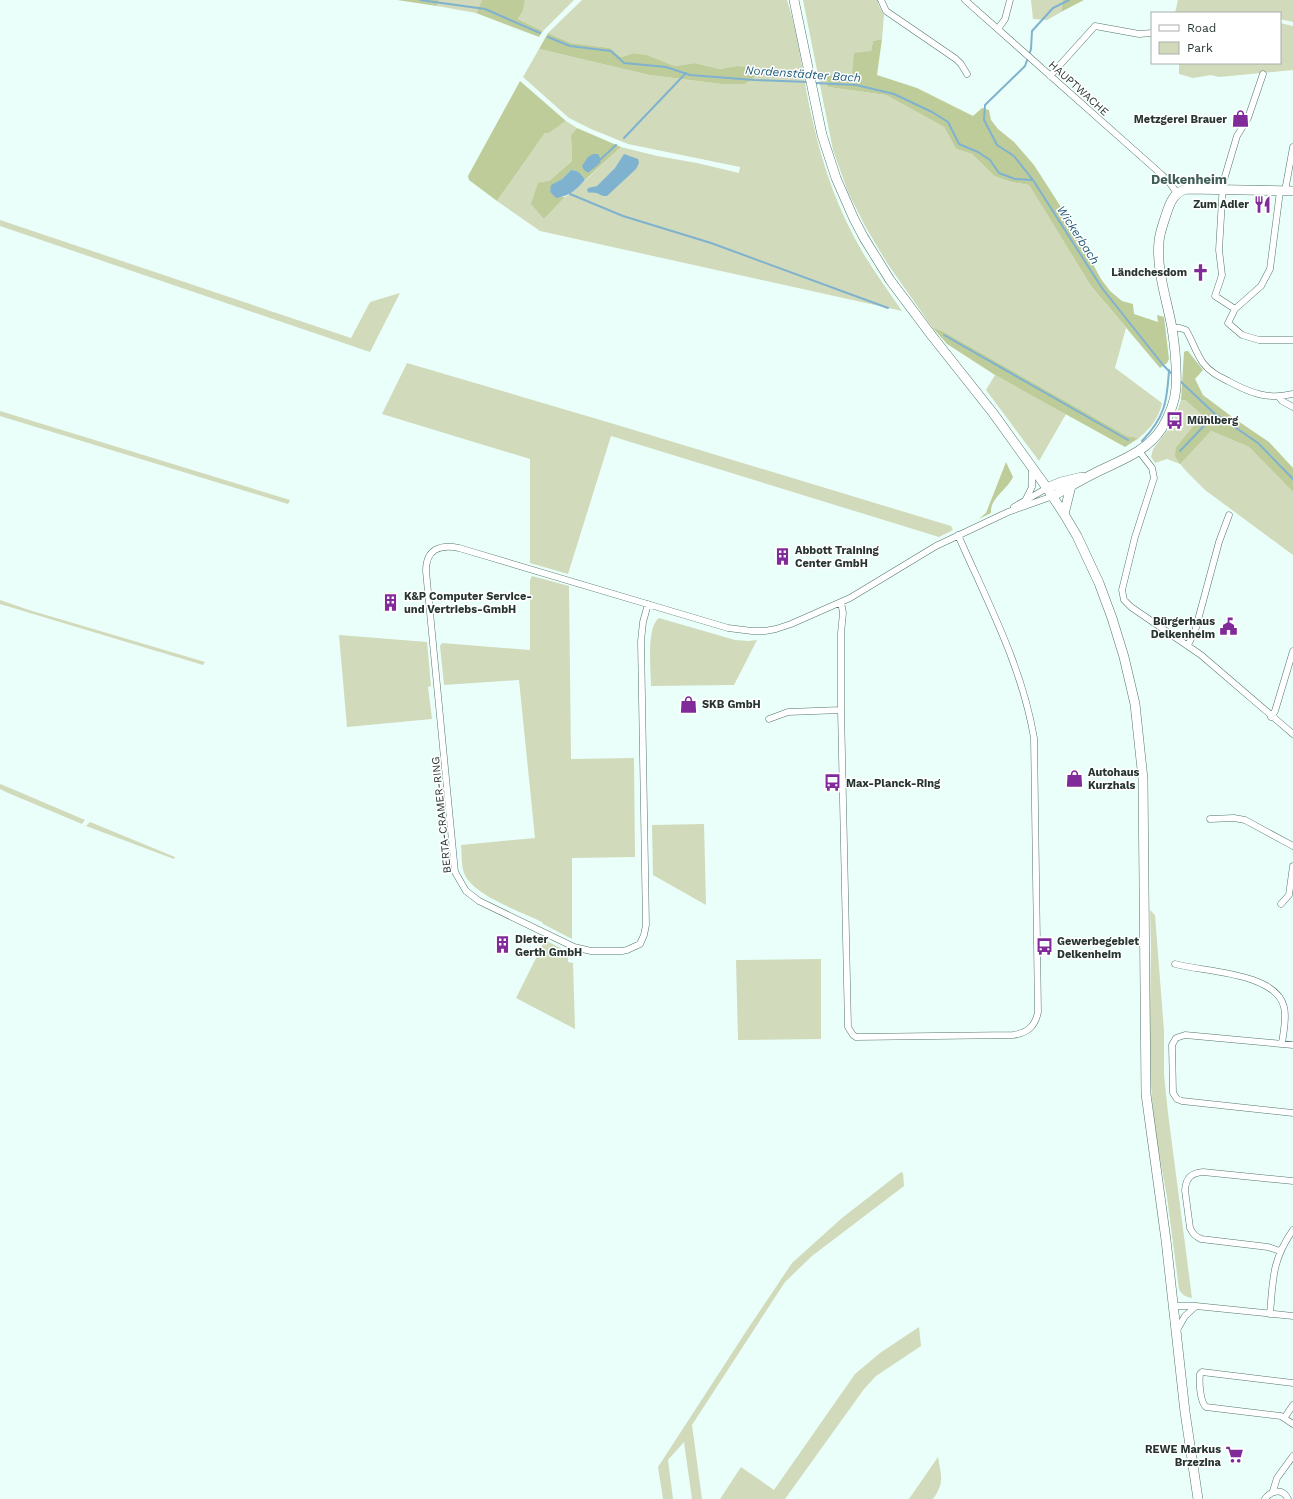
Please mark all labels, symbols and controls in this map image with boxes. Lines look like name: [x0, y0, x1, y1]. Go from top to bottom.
legend: [1151, 12, 1281, 64]
text: Road: [1187, 21, 1216, 35]
text: Park: [1187, 41, 1213, 55]
street label: HAUPTWACHE: [1046, 58, 1111, 119]
water label: Nordenstädter Bach: [745, 63, 861, 85]
shop icon: Metzgerei Brauer: [1230, 109, 1250, 129]
place label: Metzgerei Brauer: [1134, 113, 1227, 126]
district label: Delkenheim: [1151, 172, 1227, 187]
restaurant icon: Zum Adler: [1252, 194, 1272, 214]
place label: Zum Adler: [1193, 198, 1249, 211]
water label: Wickerbach: [1054, 203, 1102, 267]
church icon: Ländchesdom: [1190, 262, 1210, 282]
place label: Ländchesdom: [1111, 266, 1187, 279]
bus stop icon: Mühlberg: [1164, 410, 1184, 430]
place label: Mühlberg: [1187, 414, 1239, 427]
place label: Abbott Training Center GmbH: [795, 544, 880, 570]
building icon: Abbott Training Center GmbH: [772, 546, 792, 566]
place label: K&P Computer Service- und Vertriebs-GmbH: [404, 590, 532, 616]
building icon: K&P Computer Service- und Vertriebs-GmbH: [381, 592, 401, 612]
place label: Bürgerhaus Delkenheim: [1151, 615, 1215, 641]
public building icon: Bürgerhaus Delkenheim: [1218, 617, 1238, 637]
shop icon: SKB GmbH: [679, 694, 699, 714]
place label: SKB GmbH: [702, 698, 761, 711]
street label: BERTA-CRAMER-RING: [429, 756, 454, 874]
place label: Autohaus Kurzhals: [1088, 766, 1140, 792]
shop icon: Autohaus Kurzhals: [1065, 768, 1085, 788]
bus stop icon: Max-Planck-Ring: [823, 773, 843, 793]
place label: Max-Planck-Ring: [846, 777, 941, 790]
place label: Dieter Gerth GmbH: [515, 933, 582, 959]
building icon: Dieter Gerth GmbH: [492, 935, 512, 955]
place label: Gewerbegebiet Delkenheim: [1057, 935, 1139, 961]
bus stop icon: Gewerbegebiet Delkenheim: [1034, 937, 1054, 957]
place label: REWE Markus Brzezina: [1145, 1443, 1222, 1469]
supermarket icon: REWE Markus Brzezina: [1224, 1445, 1244, 1465]

